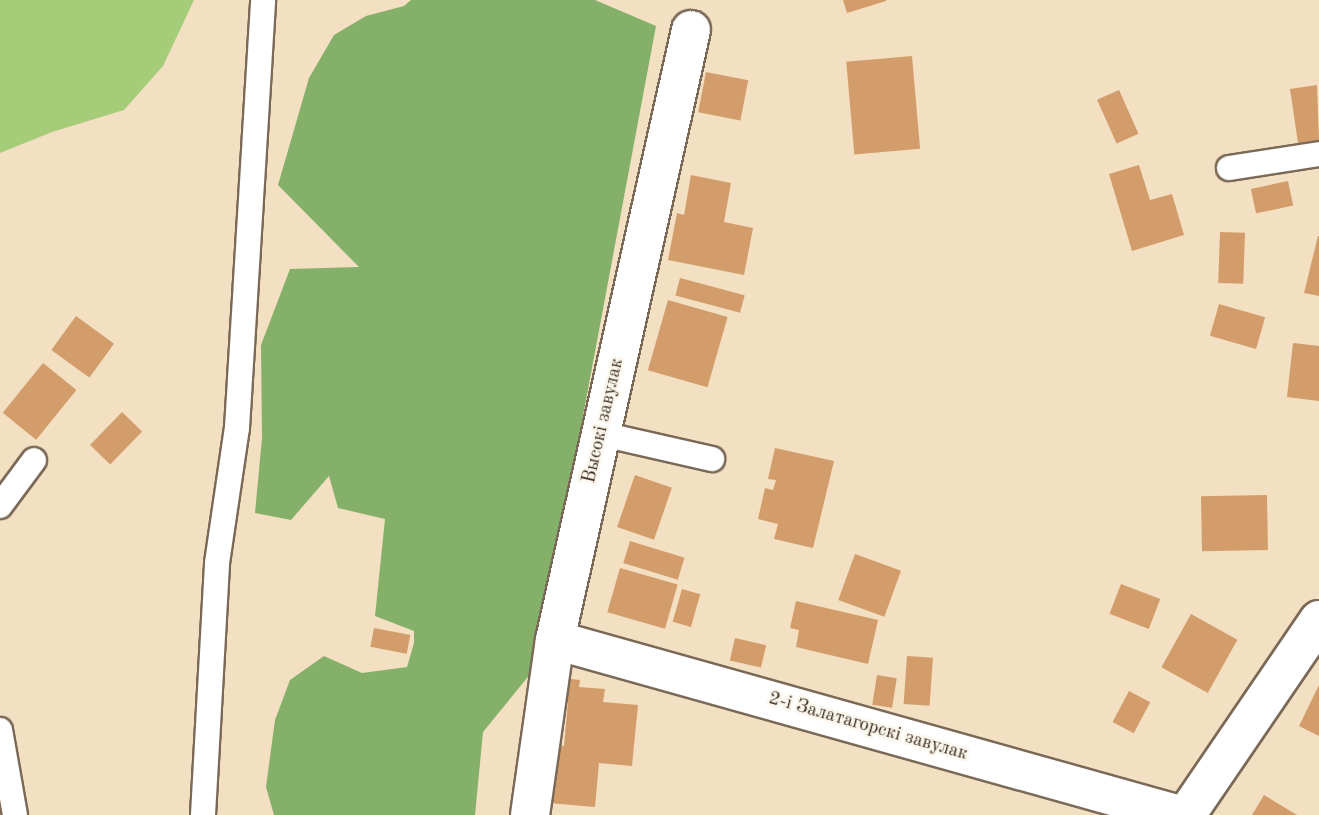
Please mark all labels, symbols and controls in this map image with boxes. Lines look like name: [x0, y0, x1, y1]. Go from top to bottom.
street label: Высокі завулак: [579, 356, 629, 486]
street label: 2-і Залатагорскі завулак: [766, 688, 970, 766]

